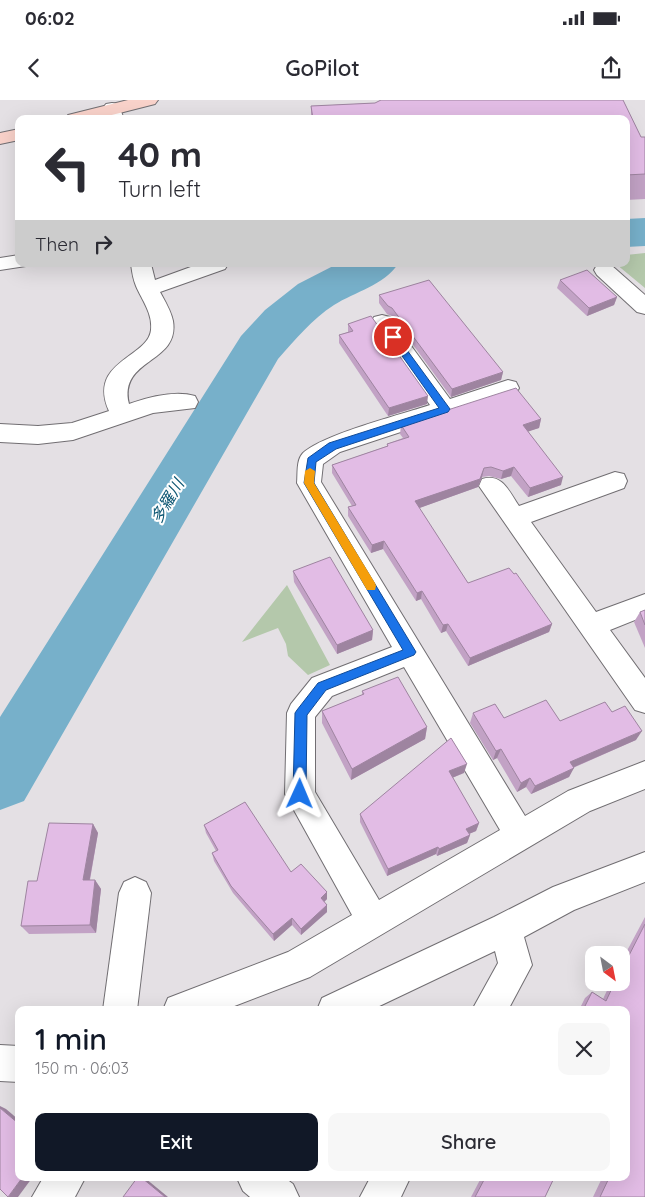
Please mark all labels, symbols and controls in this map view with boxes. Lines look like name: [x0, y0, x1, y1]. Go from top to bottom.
text: 06:02: [25, 6, 75, 30]
icon: back: [20, 54, 48, 82]
text: GoPilot: [285, 54, 360, 82]
icon: share: [597, 54, 625, 82]
text: 40 m: [118, 132, 202, 176]
icon: left: [35, 135, 100, 200]
text: Turn left: [118, 175, 201, 203]
icon: right: [89, 230, 117, 258]
text: Then: [35, 232, 79, 256]
pin: [372, 316, 414, 358]
icon: arrive: [379, 323, 407, 351]
water label: 多羅川: [146, 474, 189, 527]
position arrow: [273, 767, 325, 819]
north arrow: [585, 946, 630, 991]
map controls: [585, 946, 630, 991]
text: 1 min: [35, 1020, 107, 1058]
button: close: [558, 1023, 610, 1075]
text: 150 m · 06:03: [35, 1058, 129, 1078]
button: Exit: [35, 1113, 318, 1171]
button: Share: [328, 1113, 610, 1171]

